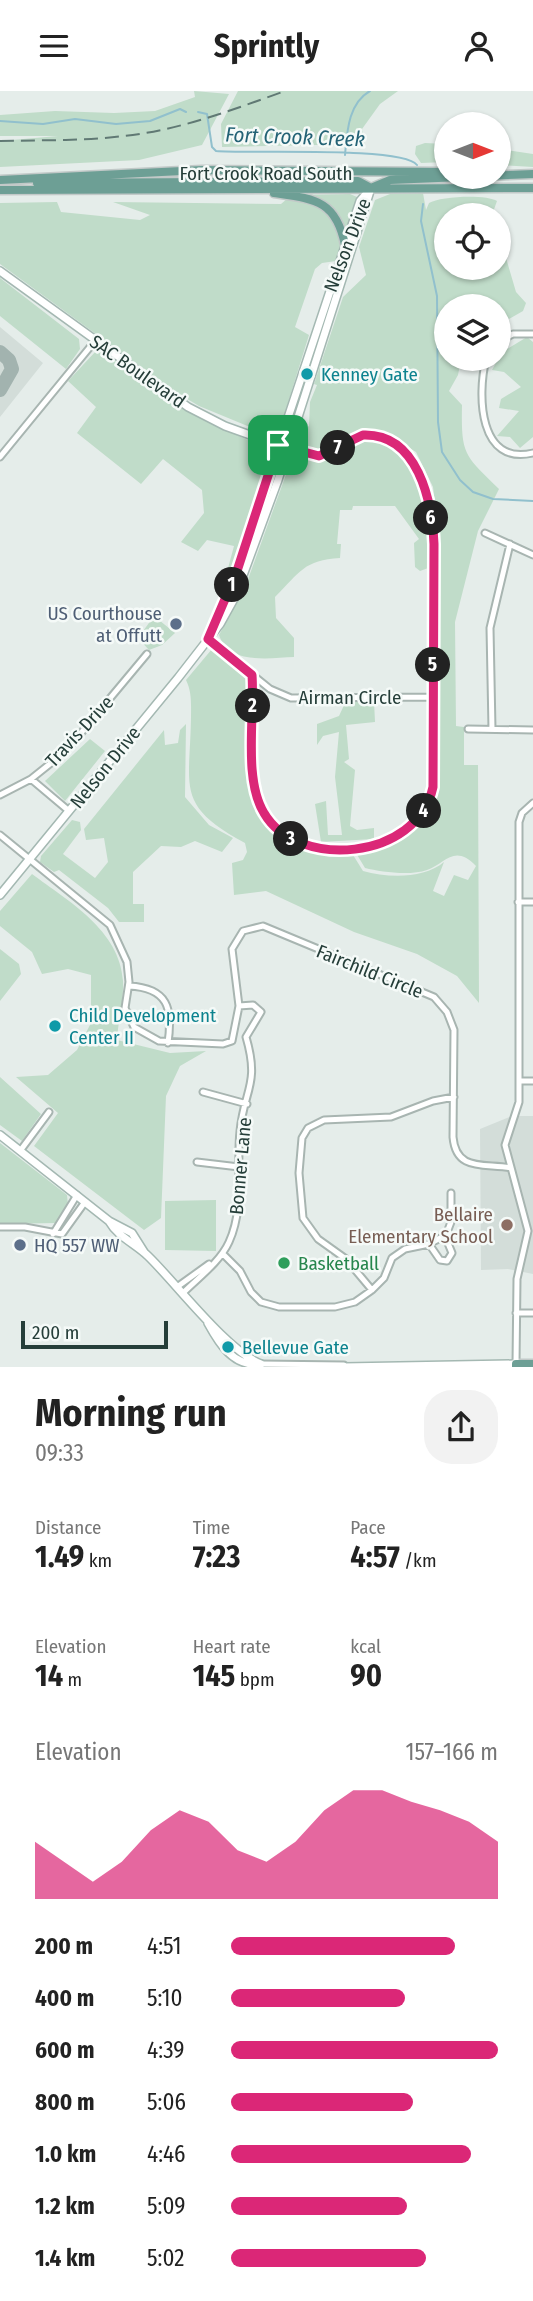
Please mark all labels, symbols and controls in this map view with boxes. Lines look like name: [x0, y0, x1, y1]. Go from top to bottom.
icon: menu: [35, 27, 73, 65]
text: Sprintly: [214, 27, 319, 65]
icon: person: [460, 27, 498, 65]
north arrow: [434, 112, 511, 189]
map controls: [434, 112, 511, 371]
water label: Fort Crook Creek: [225, 122, 365, 152]
street label: Fort Crook Road South: [179, 162, 353, 185]
street label: Nelson Drive: [319, 195, 376, 295]
button: locate: [434, 203, 511, 280]
button: layers: [434, 294, 511, 371]
street label: SAC Boulevard: [85, 330, 190, 413]
place label: Kenney Gate: [321, 363, 418, 386]
marker: Kenney Gate: [299, 366, 315, 382]
pin: [248, 415, 308, 475]
icon: arrive: [259, 426, 297, 464]
pin: 7: [320, 431, 356, 465]
text: 7: [333, 436, 342, 459]
pin: 6: [414, 501, 448, 535]
text: 6: [426, 506, 435, 529]
pin: 1: [215, 567, 250, 603]
text: 1: [227, 573, 236, 596]
place label: US Courthouse at Offutt: [48, 602, 163, 647]
marker: US Courthouse at Offutt: [168, 616, 184, 632]
pin: 5: [416, 647, 450, 683]
text: 5: [428, 653, 437, 676]
street label: Airman Circle: [299, 686, 401, 709]
pin: 2: [236, 689, 270, 723]
street label: Travis Drive: [40, 691, 118, 772]
text: 2: [248, 694, 257, 717]
street label: Nelson Drive: [65, 722, 145, 813]
pin: 4: [406, 793, 442, 829]
text: 4: [419, 799, 428, 822]
pin: 3: [274, 821, 308, 857]
text: 3: [286, 827, 295, 850]
street label: Fairchild Circle: [313, 940, 426, 1003]
place label: Child Development Center II: [69, 1004, 217, 1049]
marker: Child Development Center II: [47, 1018, 63, 1034]
street label: Bonner Lane: [225, 1116, 256, 1216]
place label: Bellaire Elementary School: [348, 1203, 493, 1248]
marker: Bellaire Elementary School: [499, 1217, 515, 1233]
place label: HQ 557 WW: [34, 1234, 119, 1257]
marker: HQ 557 WW: [12, 1237, 28, 1253]
place label: Basketball: [298, 1252, 379, 1275]
marker: Basketball: [276, 1255, 292, 1271]
scale bar: [21, 1317, 168, 1349]
text: 200 m: [32, 1321, 79, 1344]
place label: Bellevue Gate: [242, 1336, 349, 1359]
marker: Bellevue Gate: [220, 1339, 236, 1355]
text: Morning run: [35, 1390, 227, 1436]
button: share: [424, 1390, 498, 1464]
text: 09:33: [35, 1439, 84, 1467]
text: Distance: [35, 1516, 102, 1539]
text: Time: [193, 1516, 230, 1539]
text: Pace: [350, 1516, 386, 1539]
text: 1.49: [35, 1539, 84, 1575]
text: 7:23: [193, 1539, 240, 1575]
text: 4:57: [350, 1539, 400, 1575]
text: km: [84, 1549, 112, 1572]
text: /km: [400, 1549, 437, 1572]
text: Elevation: [35, 1635, 107, 1658]
text: Heart rate: [193, 1635, 271, 1658]
text: kcal: [350, 1635, 381, 1658]
text: 14: [35, 1658, 63, 1694]
text: 145: [193, 1658, 235, 1694]
text: 90: [350, 1658, 382, 1694]
text: m: [63, 1668, 82, 1691]
text: bpm: [235, 1668, 275, 1691]
text: Elevation: [35, 1738, 122, 1766]
text: 157–166 m: [405, 1738, 498, 1766]
text: 200 m: [35, 1932, 93, 1960]
text: 4:51: [147, 1932, 182, 1960]
text: 400 m: [35, 1984, 94, 2012]
text: 5:10: [147, 1984, 182, 2012]
text: 600 m: [35, 2036, 94, 2064]
text: 4:39: [147, 2036, 185, 2064]
text: 800 m: [35, 2088, 95, 2116]
text: 5:06: [147, 2088, 186, 2116]
text: 1.0 km: [35, 2140, 96, 2168]
text: 4:46: [147, 2140, 185, 2168]
text: 1.2 km: [35, 2192, 95, 2220]
text: 5:09: [147, 2192, 185, 2220]
text: 1.4 km: [35, 2244, 95, 2272]
text: 5:02: [147, 2244, 184, 2272]

